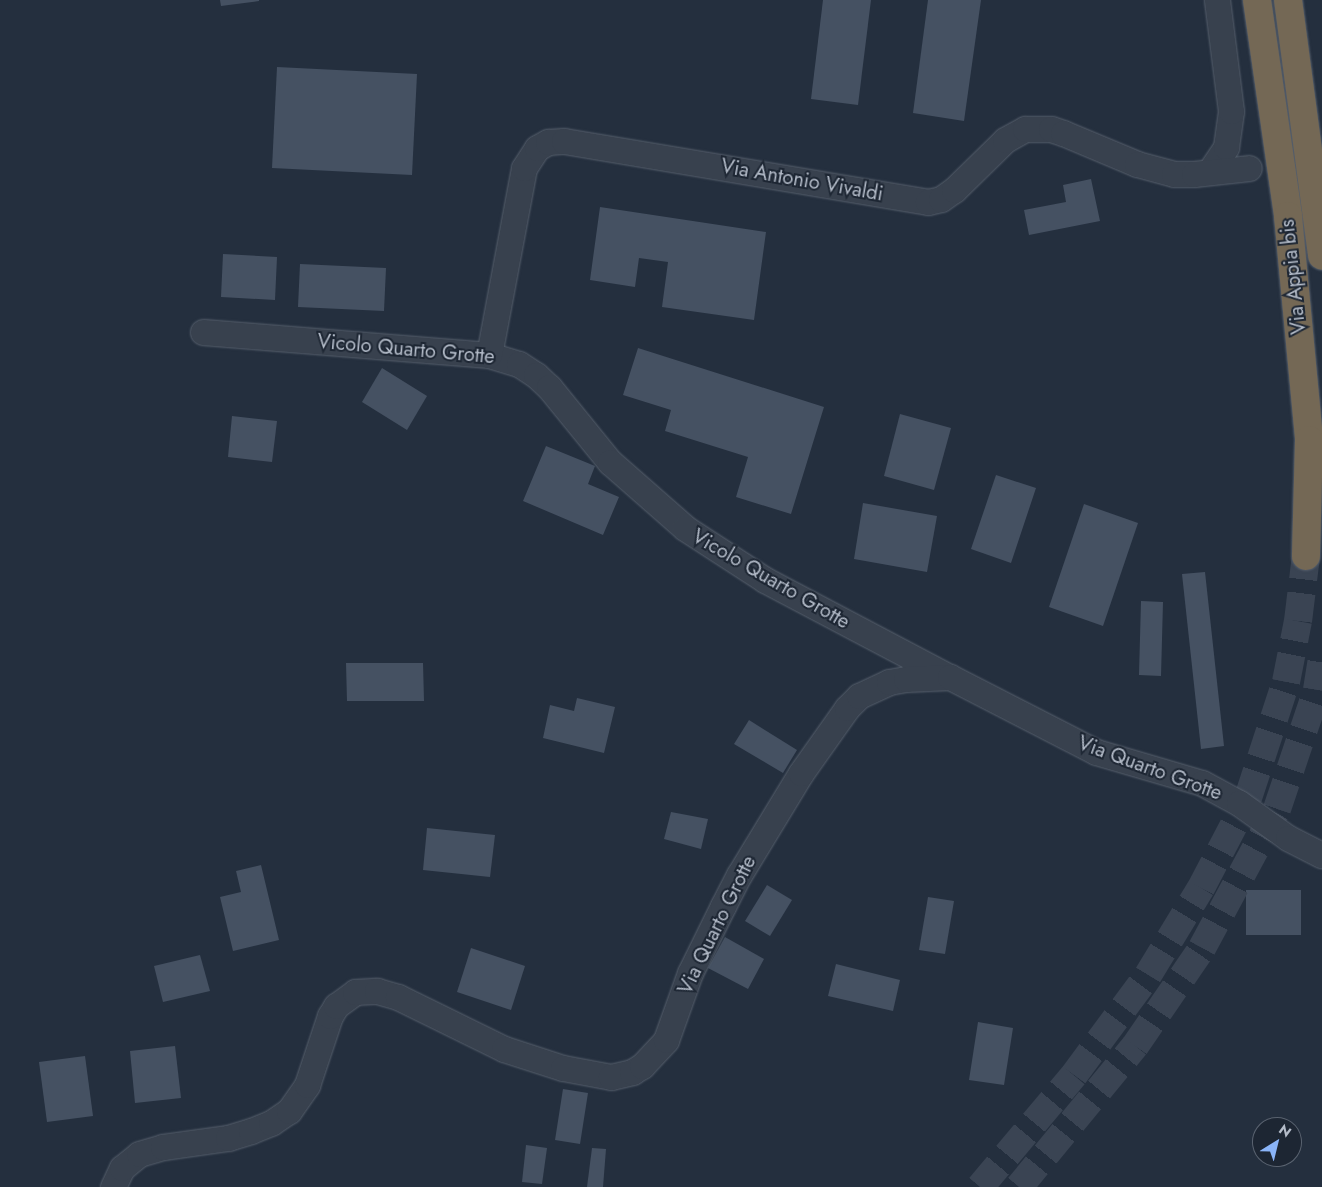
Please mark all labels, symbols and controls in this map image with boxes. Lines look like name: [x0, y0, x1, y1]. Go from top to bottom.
street label: Via Antonio Vivaldi: [719, 154, 885, 206]
street label: Via Appia bis: [1275, 218, 1311, 336]
street label: Vicolo Quarto Grotte: [316, 329, 496, 369]
street label: Vicolo Quarto Grotte: [688, 524, 854, 634]
street label: Via Quarto Grotte: [1075, 731, 1225, 805]
street label: Via Quarto Grotte: [673, 852, 761, 998]
north arrow: [1252, 1117, 1302, 1167]
text: N: [1275, 1119, 1296, 1142]

